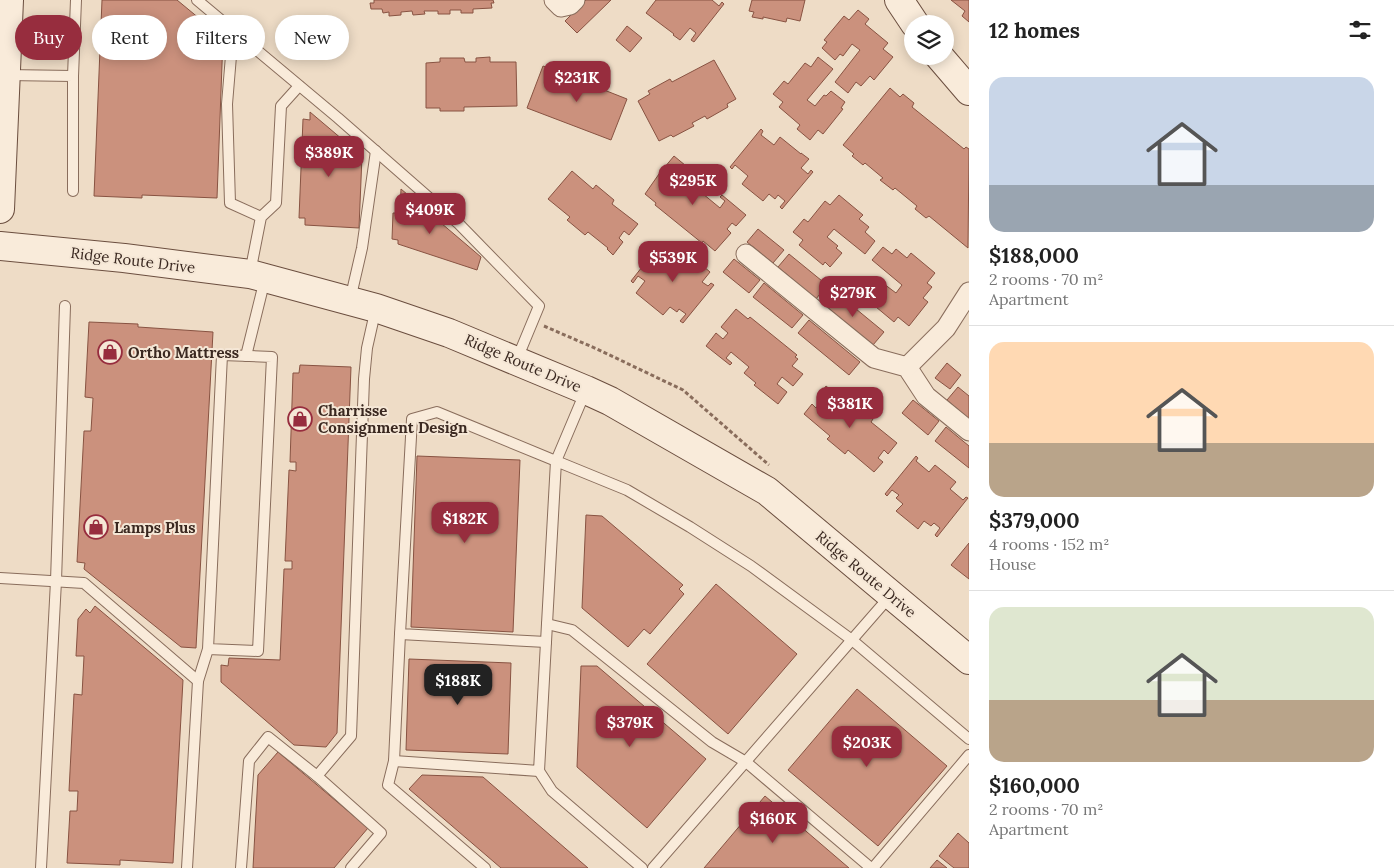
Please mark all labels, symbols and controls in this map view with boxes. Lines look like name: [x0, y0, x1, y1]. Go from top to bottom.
chip: Buy: [15, 15, 82, 60]
chip: Rent: [92, 15, 167, 60]
chip: Filters: [177, 15, 265, 60]
chip: New: [275, 15, 349, 60]
map controls: [904, 15, 954, 65]
button: layers: [904, 15, 954, 65]
icon: filters: [1346, 16, 1374, 44]
text: 12 homes: [989, 17, 1080, 44]
pin: $231K: [542, 61, 612, 103]
text: $231K: [555, 67, 599, 87]
icon: home: [1137, 109, 1227, 199]
pin: $389K: [294, 136, 364, 178]
text: $389K: [305, 142, 353, 162]
pin: $295K: [658, 164, 728, 206]
text: $295K: [669, 170, 717, 190]
pin: $409K: [395, 192, 465, 235]
text: $409K: [406, 199, 454, 219]
pin: $539K: [638, 240, 708, 283]
text: $188,000: [989, 242, 1079, 269]
street label: Ridge Route Drive: [70, 243, 196, 277]
text: $539K: [649, 247, 697, 267]
text: 2 rooms · 70 m²: [989, 269, 1103, 289]
pin: $279K: [818, 276, 888, 318]
text: $279K: [830, 282, 876, 302]
text: Apartment: [989, 289, 1069, 309]
street label: Ridge Route Drive: [462, 330, 584, 396]
shop icon: Ortho Mattress: [97, 339, 123, 365]
place label: Ortho Mattress: [128, 343, 239, 362]
icon: home: [1137, 375, 1227, 465]
pin: $381K: [815, 386, 885, 429]
text: $381K: [827, 393, 873, 413]
place label: Charrisse Consignment Design: [318, 401, 468, 437]
shop icon: Charrisse Consignment Design: [287, 406, 313, 432]
pin: $182K: [430, 502, 500, 544]
text: $379,000: [989, 507, 1080, 534]
text: $182K: [443, 508, 487, 528]
shop icon: Lamps Plus: [83, 514, 109, 540]
place label: Lamps Plus: [114, 518, 196, 537]
street label: Ridge Route Drive: [812, 526, 920, 622]
text: 4 rooms · 152 m²: [989, 534, 1109, 554]
text: House: [989, 554, 1036, 574]
icon: home: [1137, 640, 1227, 730]
pin: $188K: [423, 664, 493, 706]
text: $188K: [435, 670, 481, 690]
pin: $379K: [595, 706, 665, 748]
text: $379K: [607, 712, 653, 732]
pin: $203K: [832, 726, 902, 768]
text: $203K: [843, 732, 891, 752]
text: $160,000: [989, 772, 1080, 799]
text: 2 rooms · 70 m²: [989, 799, 1103, 819]
pin: $160K: [738, 802, 808, 844]
text: $160K: [750, 808, 796, 828]
text: Apartment: [989, 819, 1069, 839]

